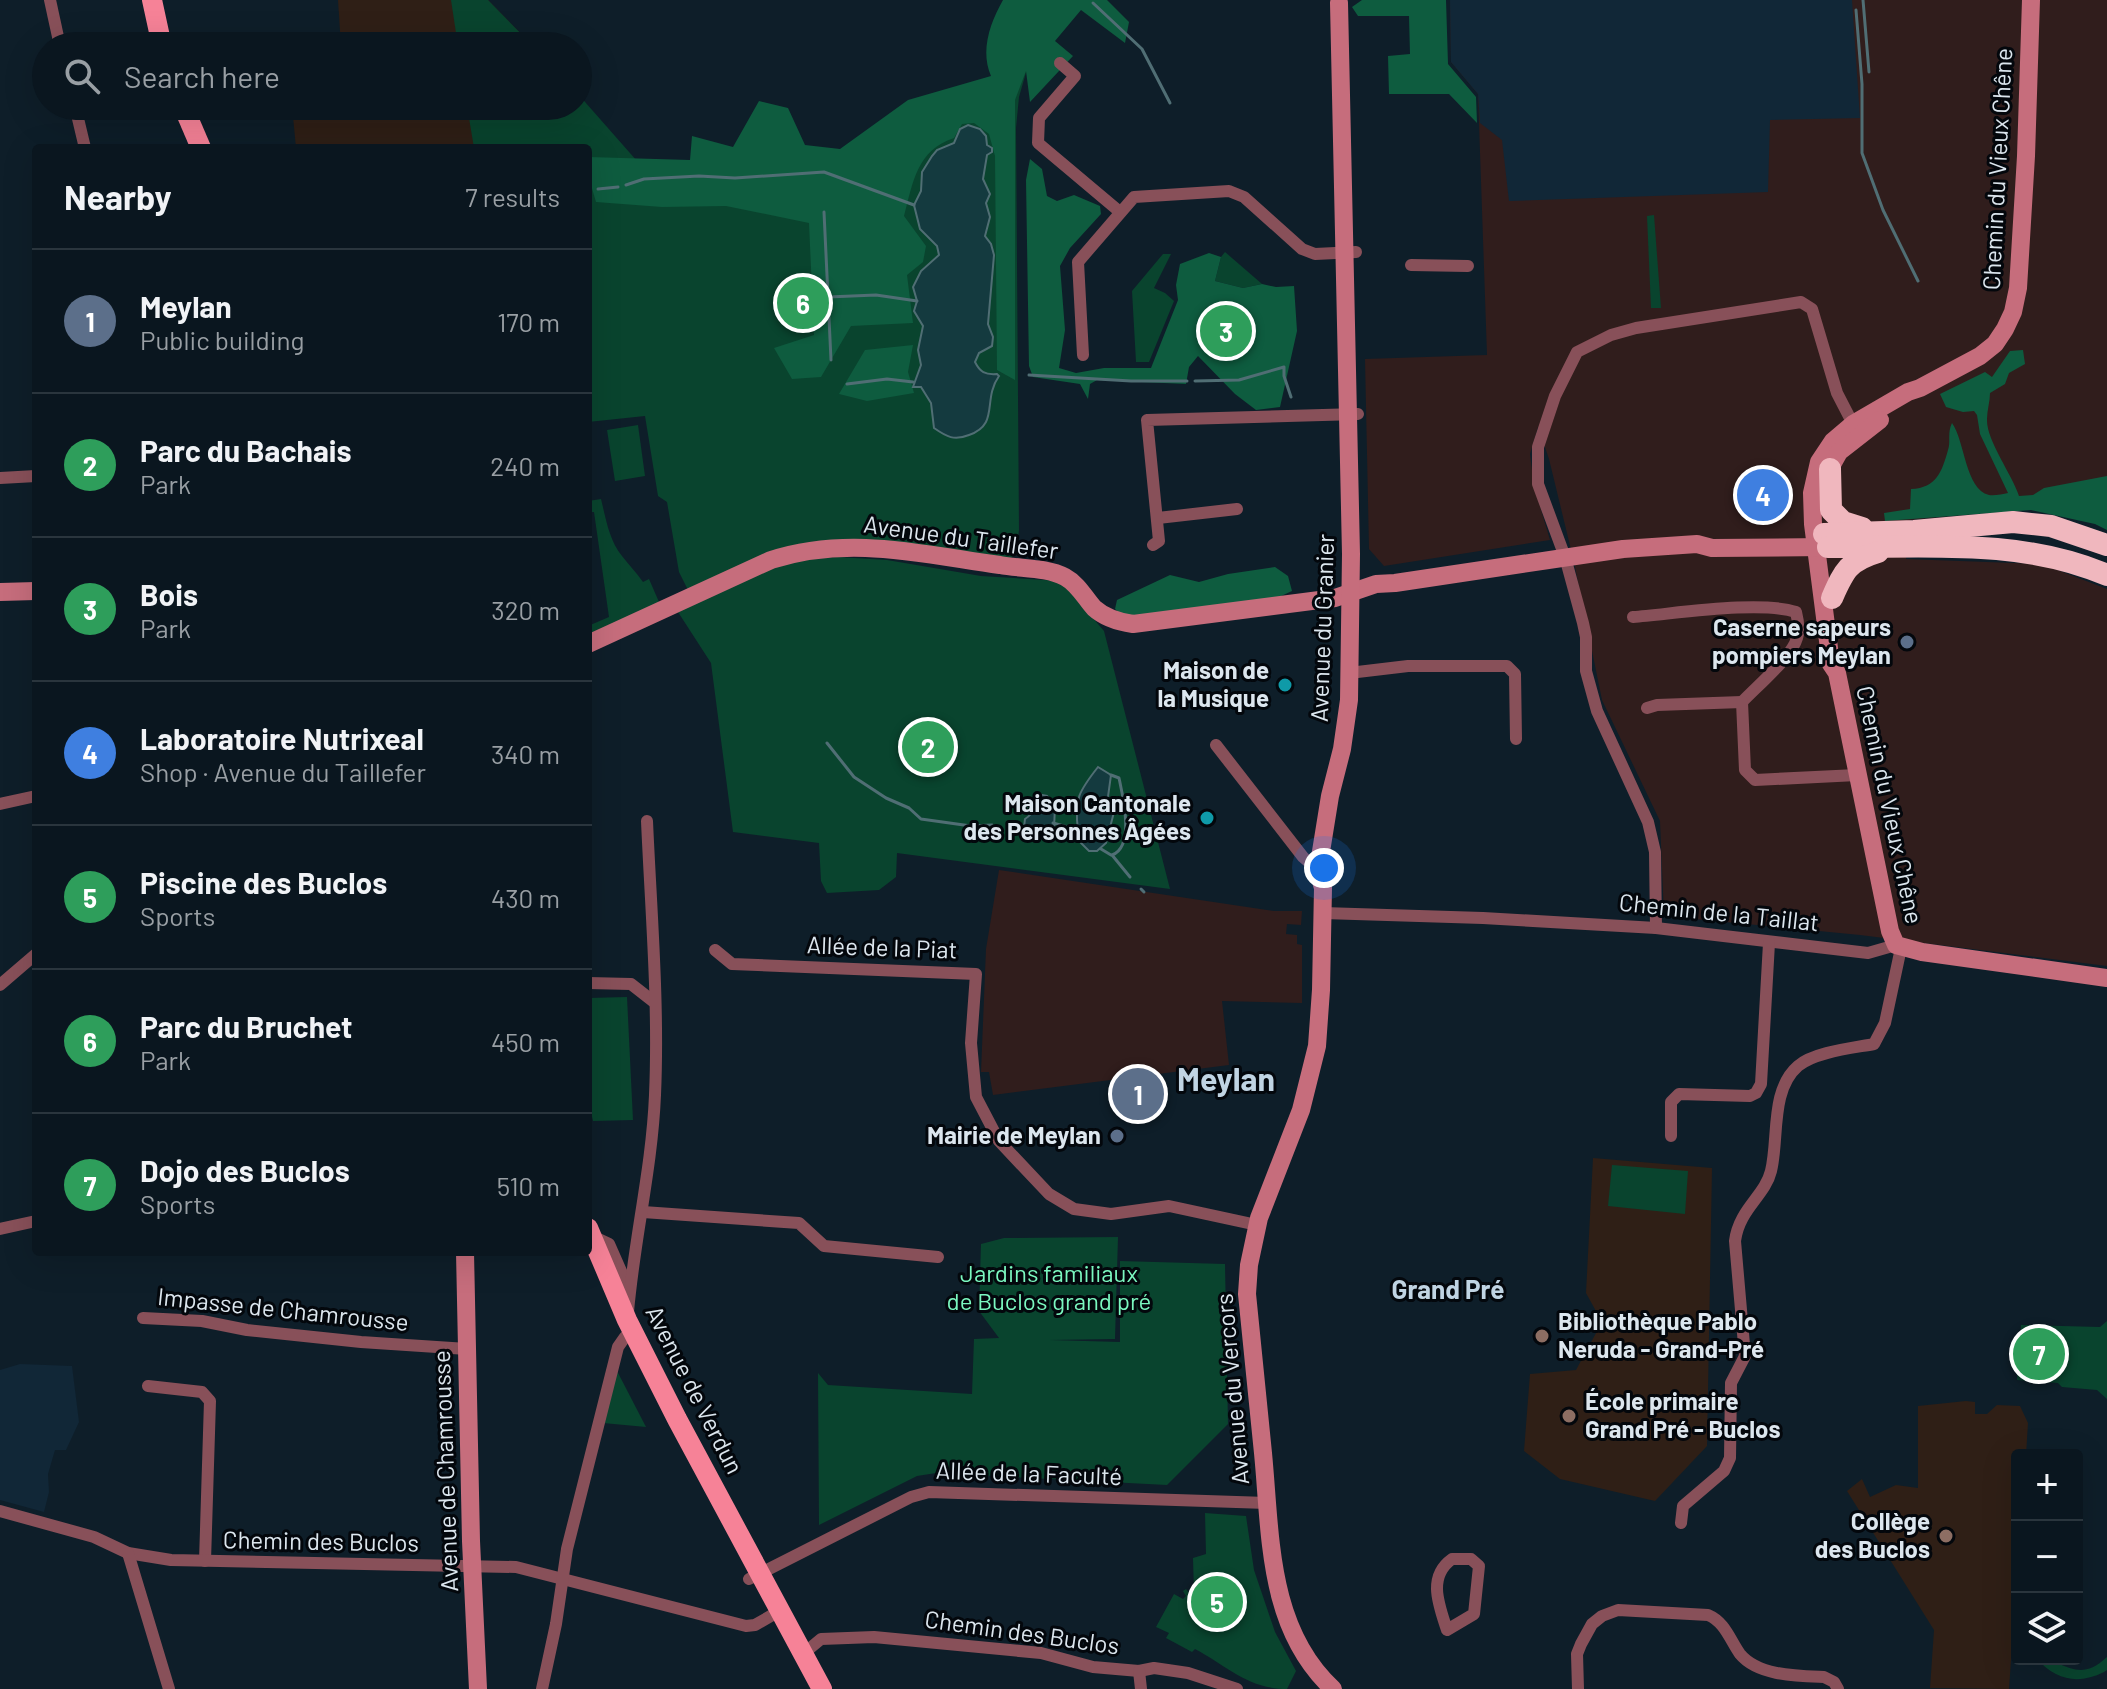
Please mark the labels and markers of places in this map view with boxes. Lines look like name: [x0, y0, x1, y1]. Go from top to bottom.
pin: 6: [777, 273, 829, 333]
pin: 3: [1200, 301, 1252, 361]
pin: 4: [1737, 465, 1789, 525]
place label: Caserne sapeurs pompiers Meylan: [1712, 612, 1891, 669]
marker: Caserne sapeurs pompiers Meylan: [1898, 633, 1916, 651]
place label: Maison de la Musique: [1157, 655, 1269, 712]
marker: Maison de la Musique: [1276, 676, 1294, 694]
pin: 2: [902, 717, 954, 777]
place label: Maison Cantonale des Personnes Âgées: [964, 788, 1191, 845]
marker: Maison Cantonale des Personnes Âgées: [1198, 809, 1216, 827]
pin: 1: [1112, 1064, 1164, 1124]
place label: Mairie de Meylan: [927, 1120, 1101, 1149]
marker: Mairie de Meylan: [1108, 1127, 1126, 1145]
place label: Bibliothèque Pablo Neruda - Grand-Pré: [1558, 1306, 1764, 1363]
pin: 7: [2013, 1324, 2065, 1384]
marker: Bibliothèque Pablo Neruda - Grand-Pré: [1533, 1327, 1551, 1345]
place label: École primaire Grand Pré - Buclos: [1585, 1386, 1781, 1443]
marker: École primaire Grand Pré - Buclos: [1560, 1407, 1578, 1425]
place label: Collège des Buclos: [1815, 1506, 1930, 1563]
marker: Collège des Buclos: [1937, 1527, 1955, 1545]
pin: 5: [1191, 1572, 1243, 1632]

